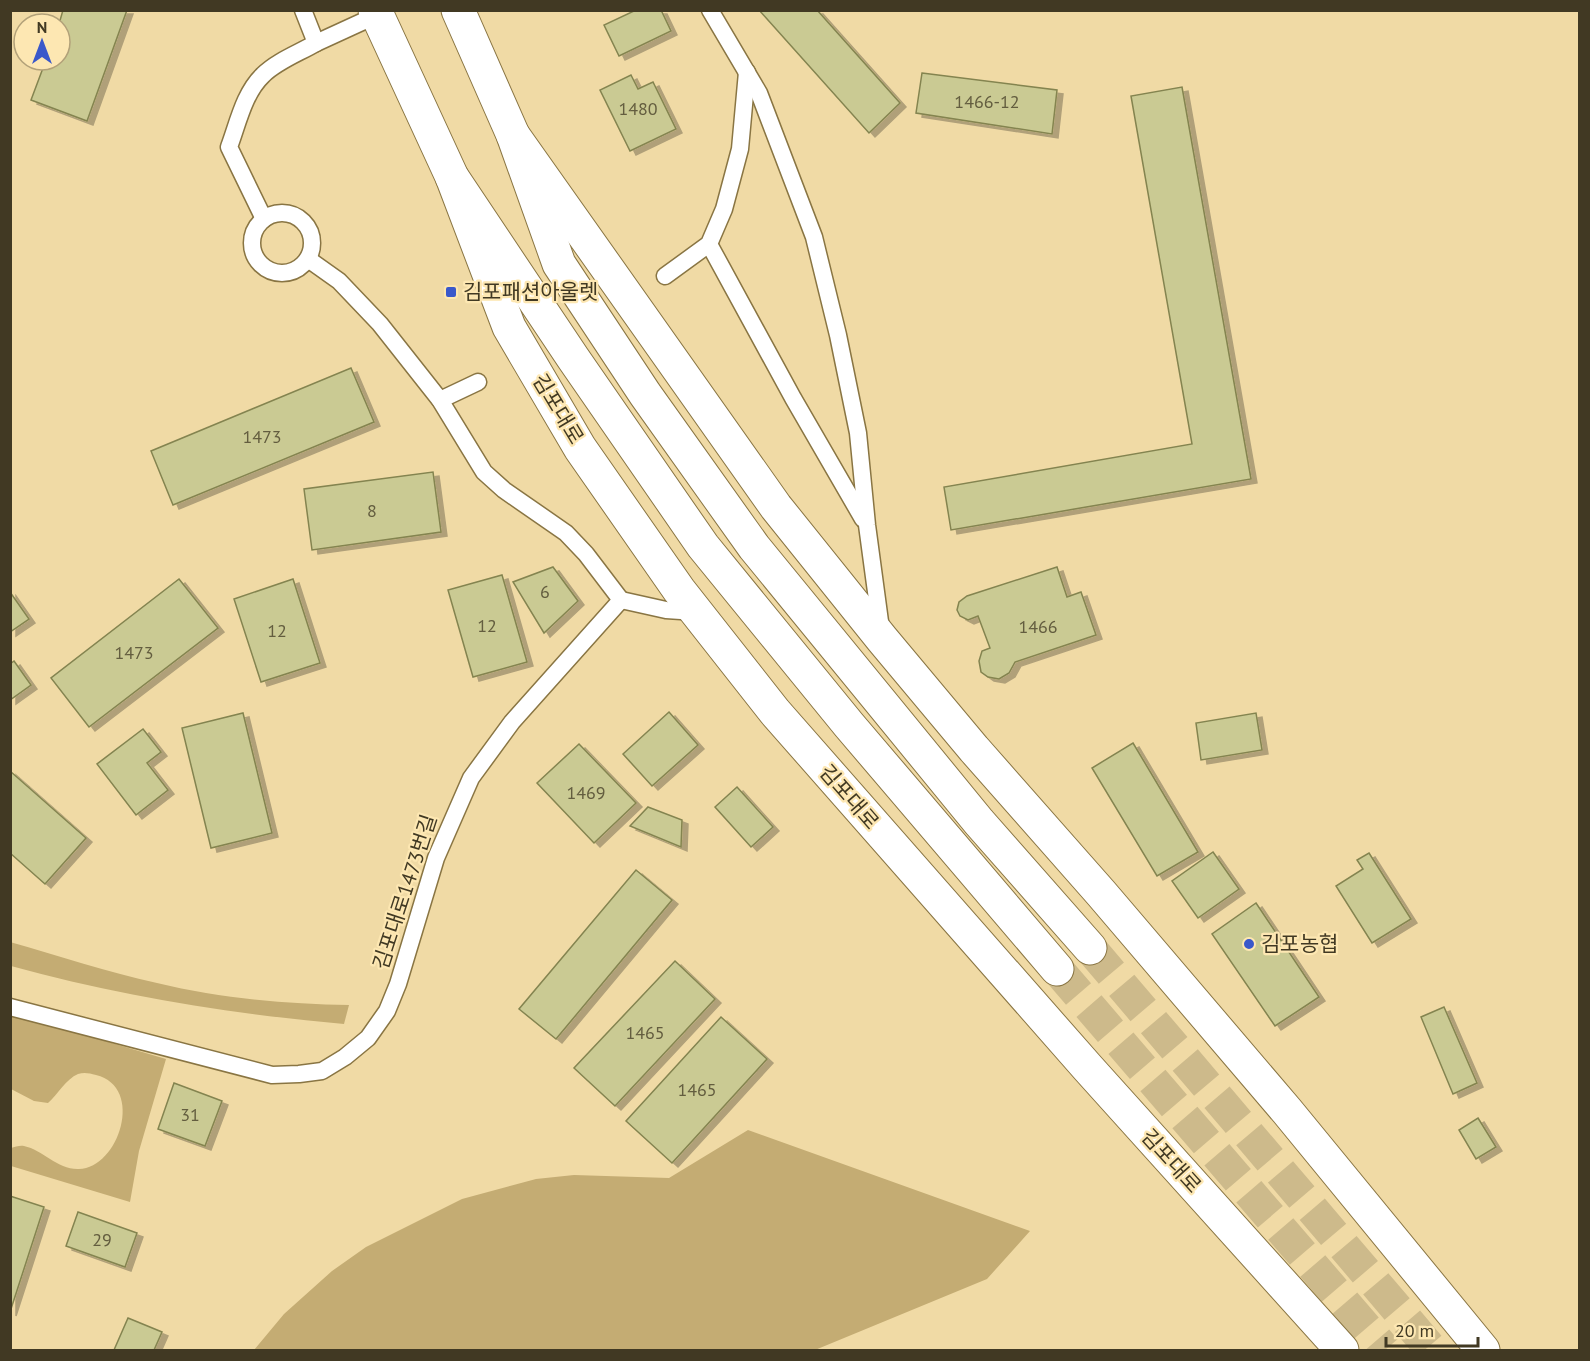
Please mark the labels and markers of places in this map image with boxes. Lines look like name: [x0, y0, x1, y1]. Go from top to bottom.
place label: 김포패션아울렛: [463, 278, 598, 305]
marker: 김포패션아울렛: [444, 285, 458, 299]
place label: 김포농협: [1261, 930, 1338, 957]
marker: 김포농협: [1242, 937, 1256, 951]

